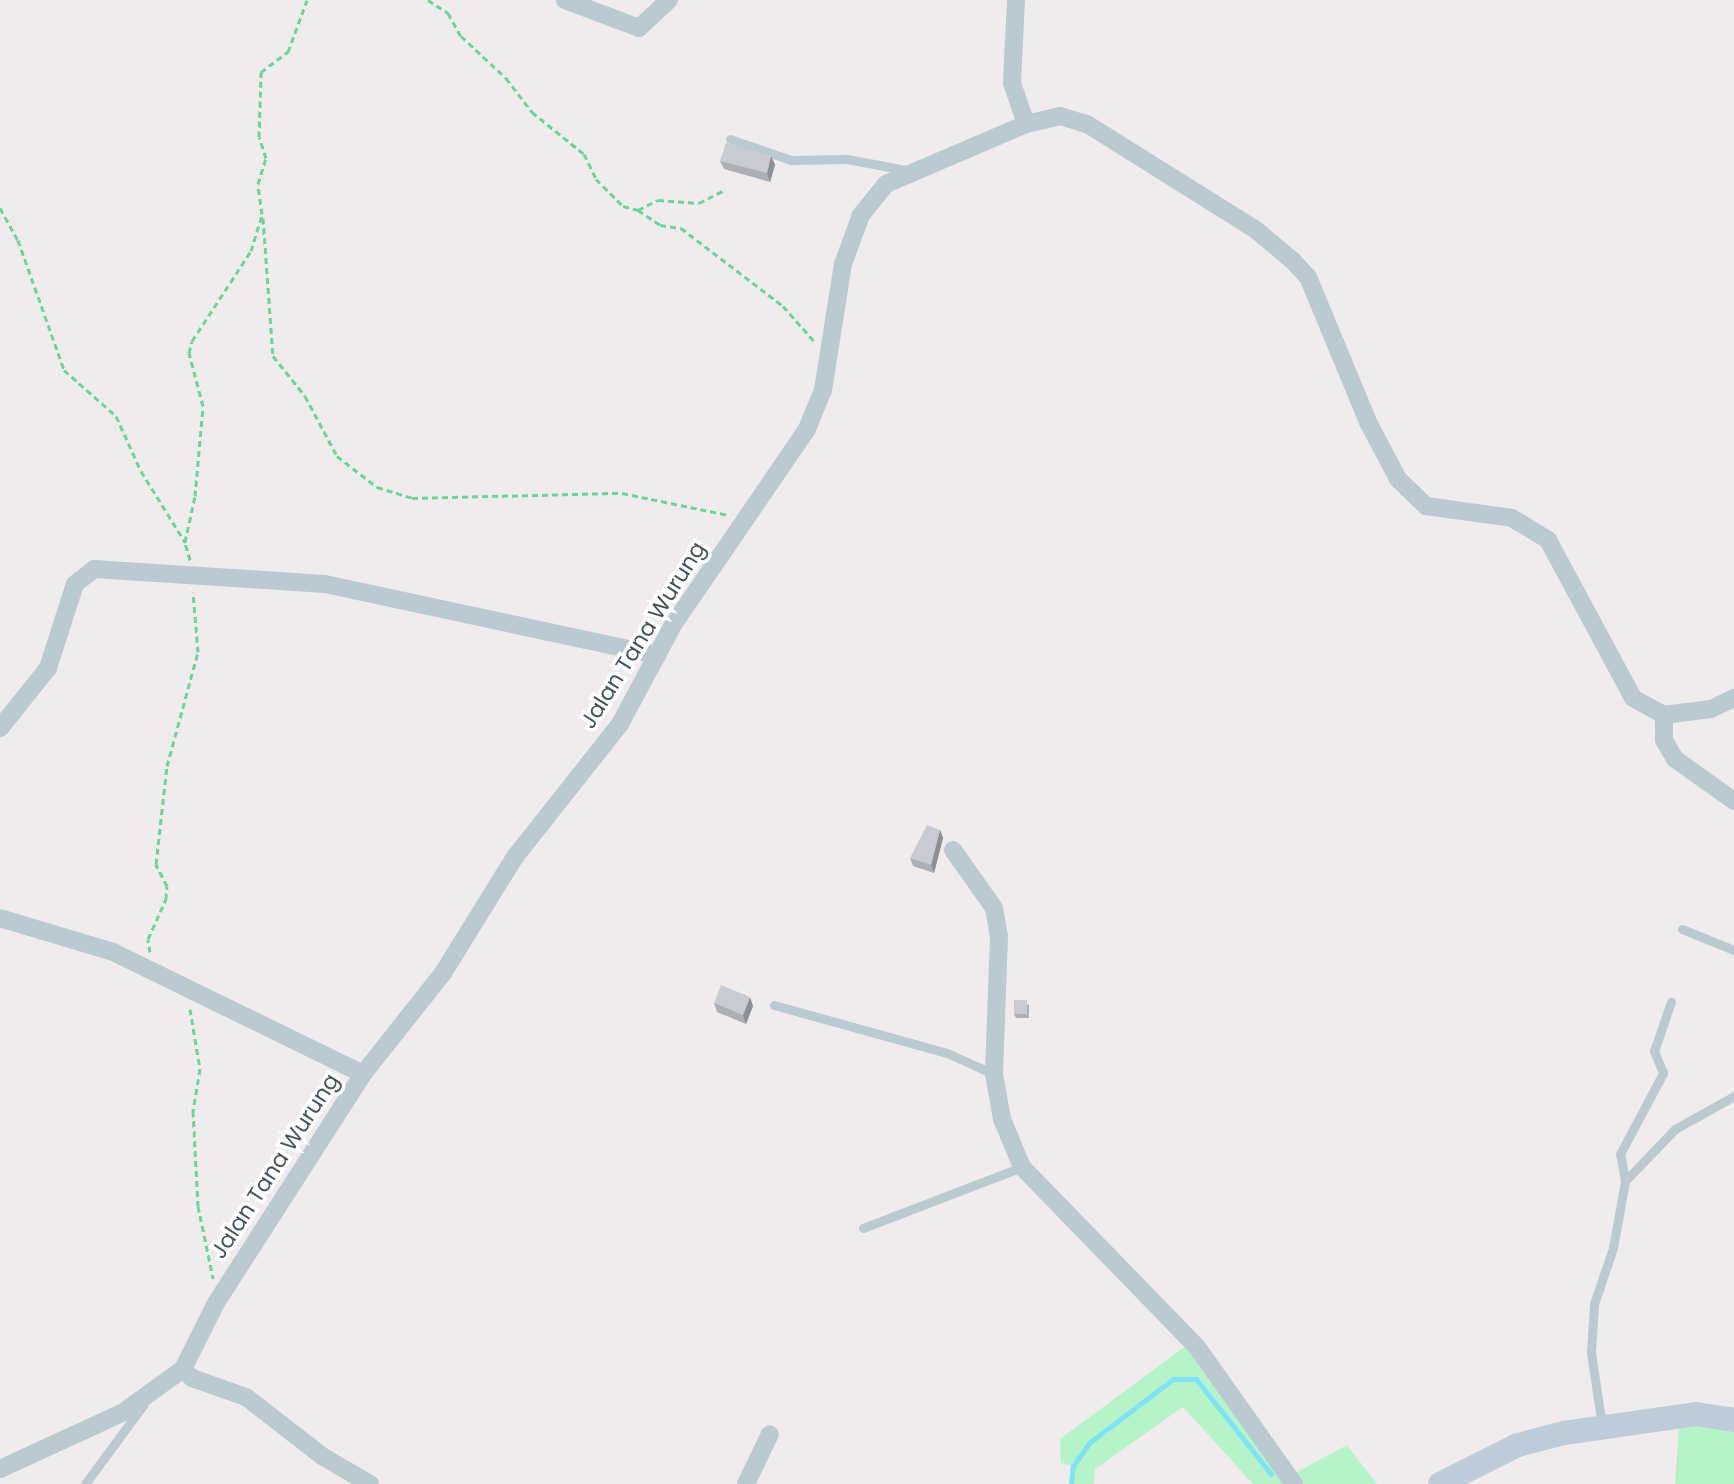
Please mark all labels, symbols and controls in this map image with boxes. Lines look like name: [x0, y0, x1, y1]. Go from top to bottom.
street label: Jalan Tana Wurung: [575, 537, 711, 733]
street label: Jalan Tana Wurung: [205, 1069, 345, 1263]

